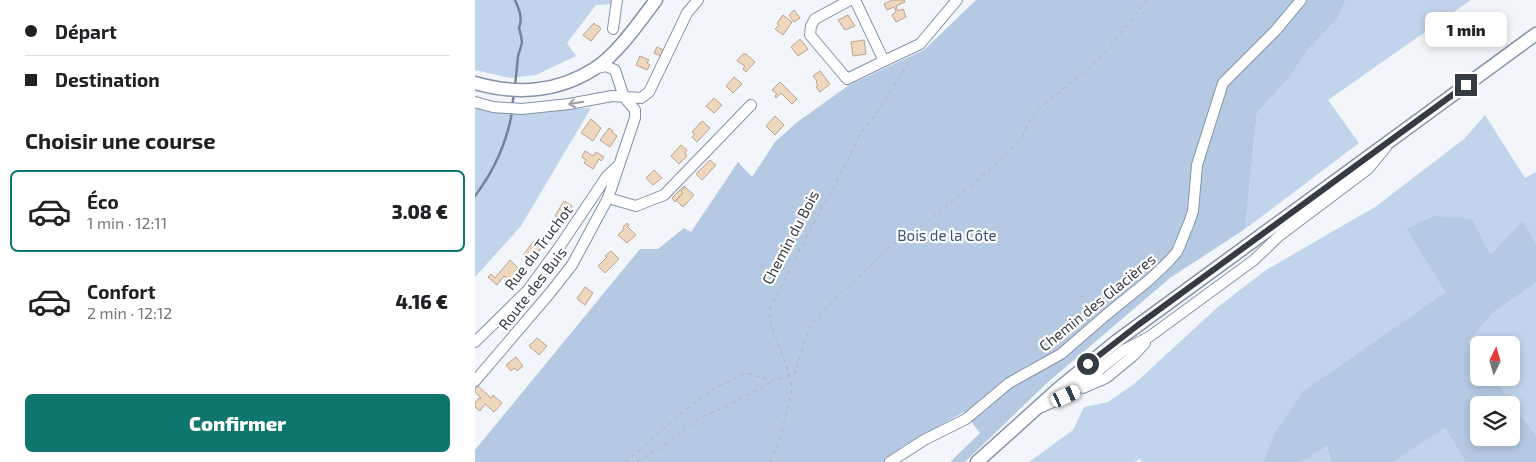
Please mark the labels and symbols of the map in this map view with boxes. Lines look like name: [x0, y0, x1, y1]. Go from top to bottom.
callout: 1 min: [1425, 12, 1507, 48]
route end: [1455, 74, 1477, 96]
one-way arrow: [569, 98, 585, 108]
street label: Chemin du Bois: [758, 187, 822, 287]
street label: Rue du Truchot: [500, 201, 576, 293]
park label: Bois de la Côte: [897, 226, 997, 244]
street label: Route des Buis: [494, 243, 570, 333]
street label: Chemin des Glacières: [1035, 250, 1159, 354]
north arrow: [1470, 336, 1520, 386]
route start: [1077, 353, 1099, 375]
car: [1049, 383, 1082, 409]

